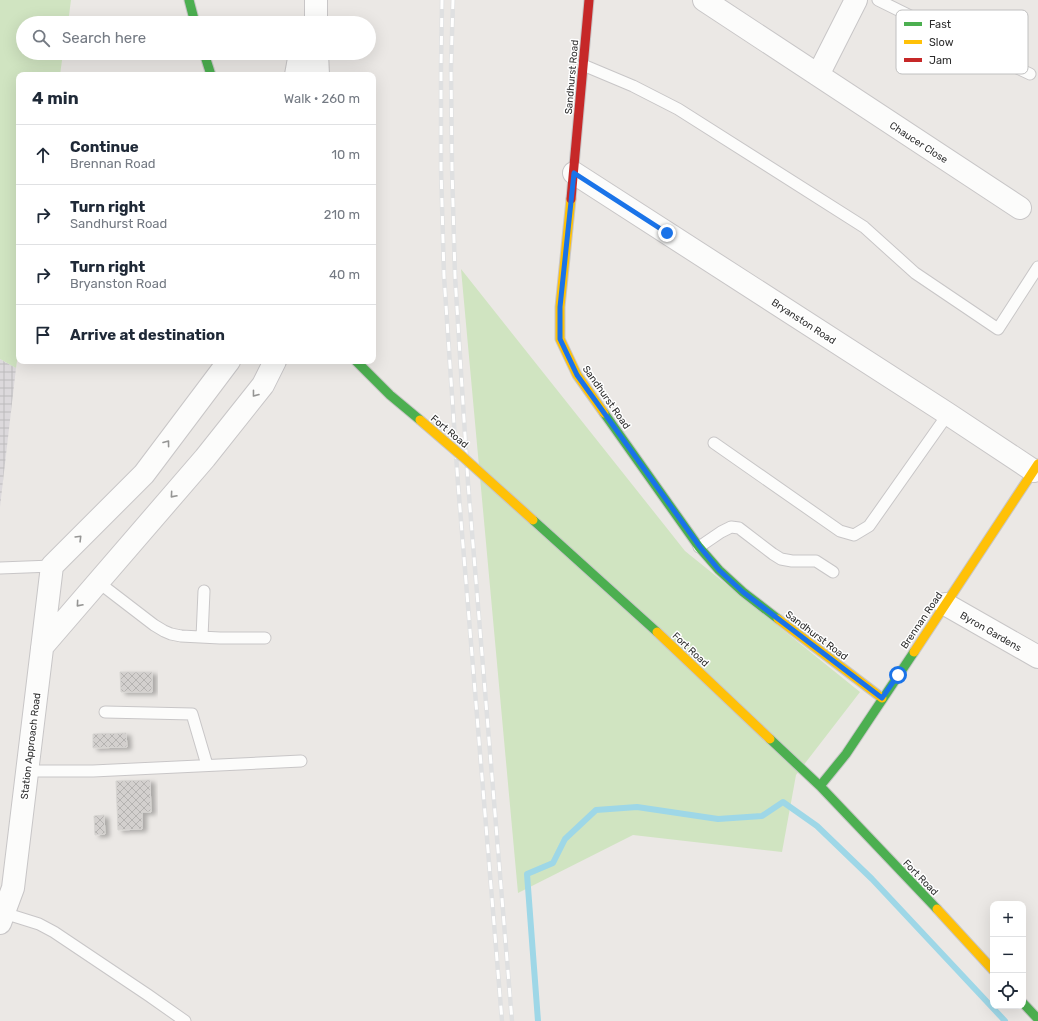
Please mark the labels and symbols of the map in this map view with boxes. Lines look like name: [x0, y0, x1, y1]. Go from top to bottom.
legend: [896, 10, 1028, 74]
text: Fast: [929, 18, 952, 31]
text: Slow: [929, 36, 954, 49]
street label: Sandhurst Road: [563, 39, 581, 115]
text: Jam: [929, 54, 952, 67]
street label: Chaucer Close: [887, 120, 950, 166]
route end: [658, 224, 676, 242]
street label: Bryanston Road: [769, 297, 838, 347]
street label: Sandhurst Road: [580, 363, 633, 432]
one-way arrow: [253, 390, 260, 397]
street label: Fort Road: [428, 413, 471, 451]
one-way arrow: [163, 440, 170, 447]
one-way arrow: [171, 490, 178, 498]
one-way arrow: [75, 535, 82, 543]
street label: Brennan Road: [898, 590, 945, 651]
one-way arrow: [76, 599, 84, 607]
street label: Sandhurst Road: [783, 608, 850, 663]
street label: Byron Gardens: [958, 609, 1023, 654]
street label: Fort Road: [670, 630, 711, 670]
route start: [889, 666, 907, 684]
street label: Station Approach Road: [19, 692, 43, 800]
street label: Fort Road: [900, 857, 940, 898]

